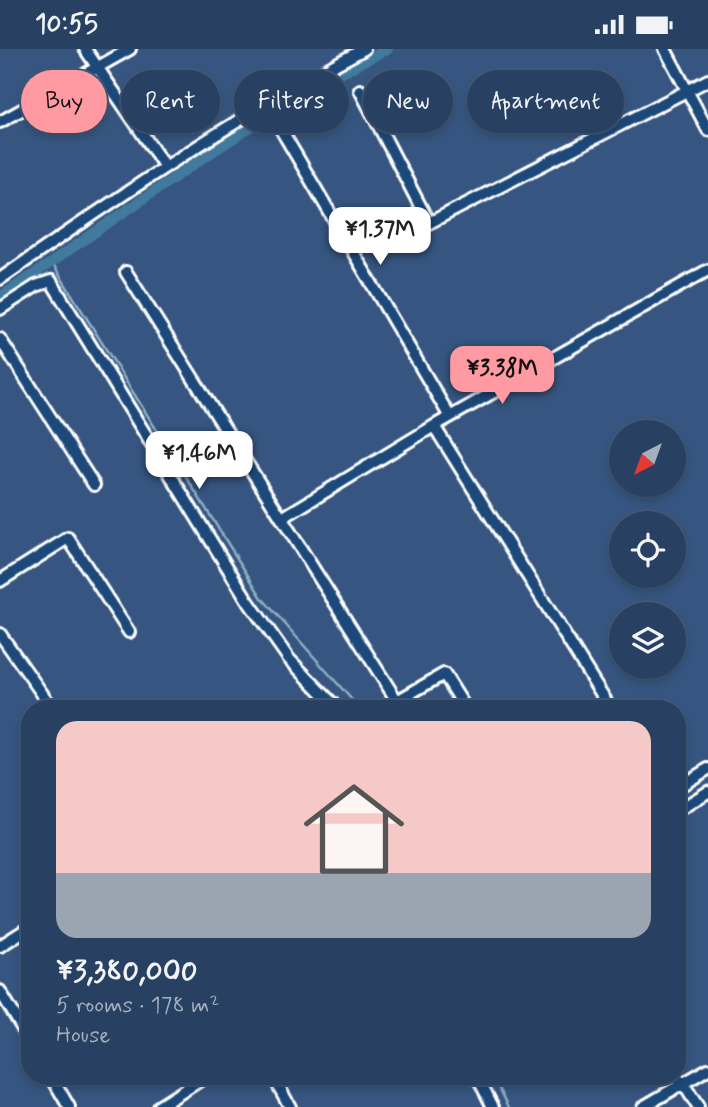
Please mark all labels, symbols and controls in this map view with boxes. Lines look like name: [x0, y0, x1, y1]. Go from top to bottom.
text: 10:55: [35, 8, 98, 42]
chip: Buy: [21, 70, 107, 133]
chip: Rent: [121, 70, 220, 133]
chip: Filters: [234, 70, 349, 133]
chip: New: [363, 70, 453, 133]
chip: Apartment: [467, 70, 624, 133]
pin: ¥1.37M: [323, 207, 437, 267]
text: ¥1.37M: [345, 215, 415, 245]
pin: ¥3.38M: [445, 347, 559, 406]
text: ¥3.38M: [466, 354, 538, 384]
north arrow: [609, 420, 686, 497]
map controls: [609, 420, 686, 679]
pin: ¥1.46M: [142, 431, 256, 491]
text: ¥1.46M: [162, 439, 236, 469]
button: locate: [609, 511, 686, 588]
button: layers: [609, 602, 686, 679]
icon: home: [291, 766, 417, 892]
text: ¥3,380,000: [56, 952, 197, 991]
text: 5 rooms · 178 m²: [56, 991, 219, 1021]
text: House: [56, 1021, 110, 1051]

